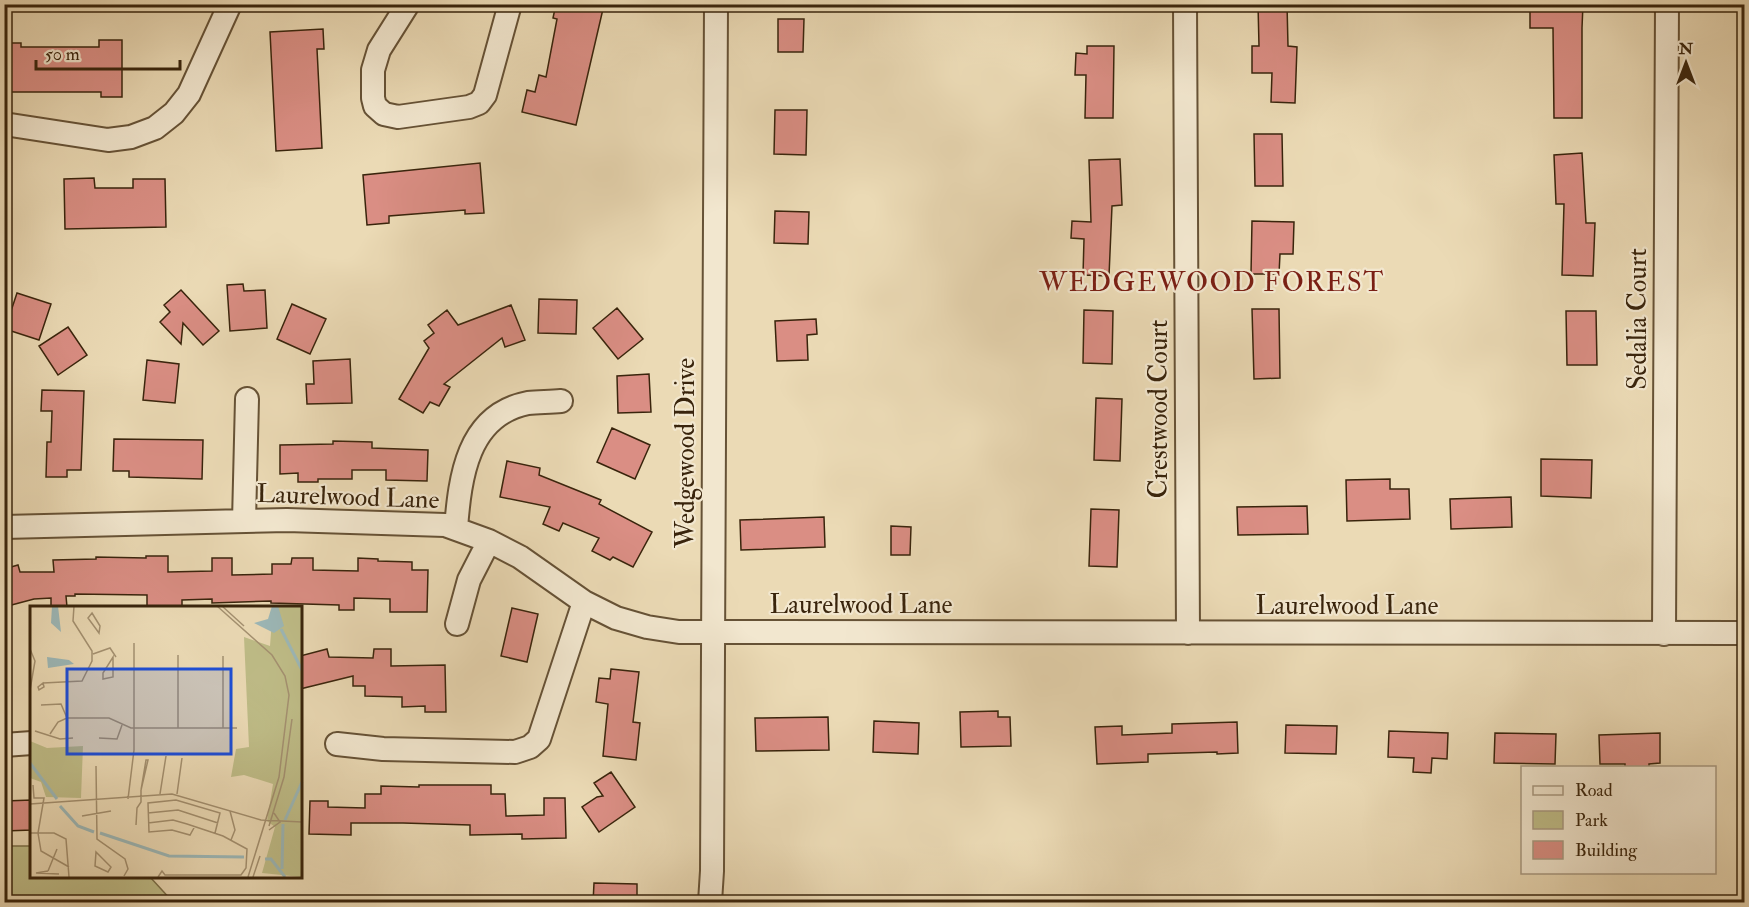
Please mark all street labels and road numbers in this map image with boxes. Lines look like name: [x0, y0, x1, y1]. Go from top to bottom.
street label: Sedalia Court: [1622, 248, 1654, 390]
street label: Crestwood Court: [1143, 320, 1175, 498]
street label: Wedgewood Drive: [670, 358, 702, 549]
street label: Laurelwood Lane: [256, 478, 440, 516]
street label: Laurelwood Lane: [770, 589, 953, 621]
street label: Laurelwood Lane: [1256, 590, 1439, 622]

